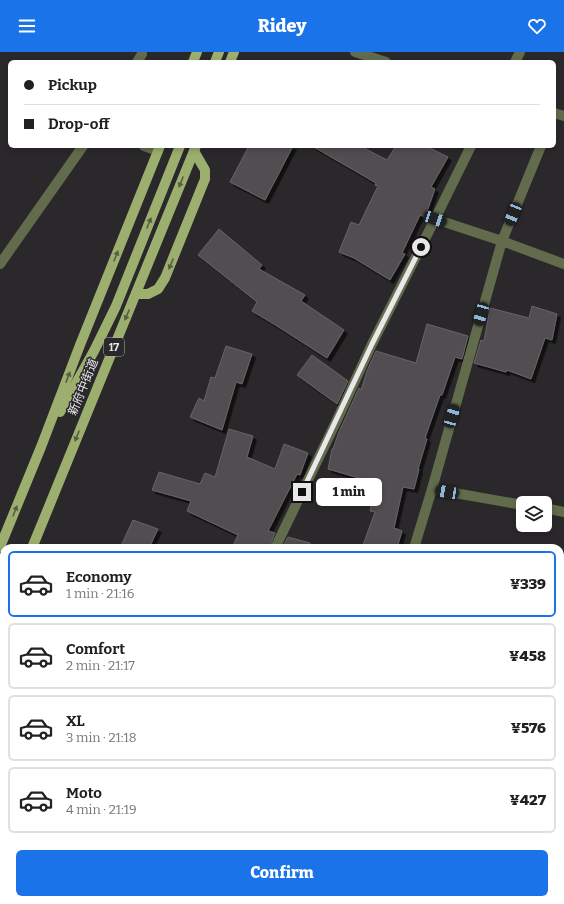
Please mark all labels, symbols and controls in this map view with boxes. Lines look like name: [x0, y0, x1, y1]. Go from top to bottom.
icon: menu: [16, 15, 38, 37]
text: Ridey: [258, 15, 306, 37]
icon: heart: [526, 15, 548, 37]
text: Pickup: [48, 76, 97, 94]
text: Drop-off: [48, 115, 109, 133]
one-way arrow: [178, 177, 184, 188]
car: [503, 201, 523, 227]
car: [422, 209, 448, 229]
one-way arrow: [147, 217, 153, 229]
route start: [412, 238, 430, 256]
one-way arrow: [113, 251, 119, 262]
one-way arrow: [168, 259, 174, 270]
car: [472, 301, 490, 327]
one-way arrow: [123, 310, 129, 322]
road number: 17: [104, 338, 124, 356]
street label: 新府中街道: [65, 357, 101, 417]
one-way arrow: [65, 370, 71, 382]
car: [443, 403, 461, 429]
one-way arrow: [74, 430, 80, 442]
callout: 1 min: [316, 478, 382, 506]
route end: [293, 483, 311, 501]
text: 1 min: [332, 484, 366, 499]
car: [434, 484, 460, 500]
map controls: [516, 496, 552, 532]
button: layers: [516, 496, 552, 532]
one-way arrow: [12, 504, 18, 516]
icon: car: [18, 566, 54, 602]
text: Economy: [66, 568, 132, 586]
text: ¥339: [510, 575, 546, 593]
text: 1 min · 21:16: [66, 586, 134, 601]
icon: car: [18, 638, 54, 674]
text: Comfort: [66, 640, 125, 658]
text: ¥458: [509, 647, 546, 665]
text: 2 min · 21:17: [66, 658, 135, 673]
icon: car: [18, 710, 54, 746]
text: XL: [66, 712, 85, 730]
text: ¥576: [511, 719, 546, 737]
text: 3 min · 21:18: [66, 730, 137, 745]
icon: car: [18, 782, 54, 818]
text: Moto: [66, 784, 102, 802]
text: ¥427: [510, 791, 546, 809]
text: 4 min · 21:19: [66, 802, 137, 817]
button: Confirm: [16, 850, 548, 896]

